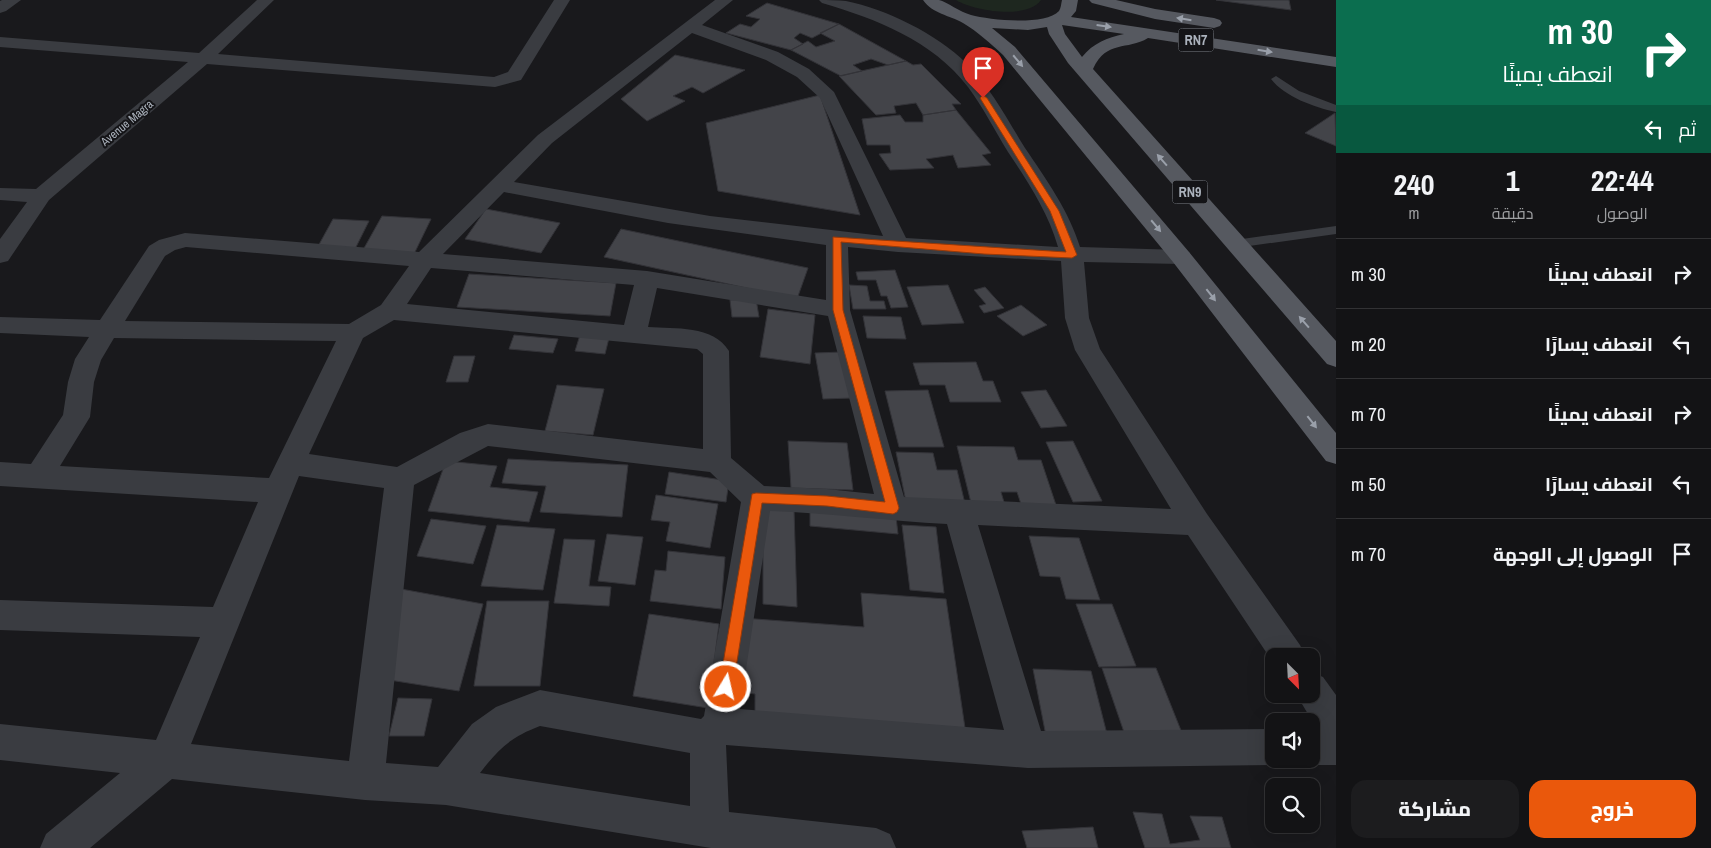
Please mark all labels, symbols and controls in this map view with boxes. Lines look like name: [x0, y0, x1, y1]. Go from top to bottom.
text: 30 m: [1548, 8, 1613, 55]
one-way arrow: [1176, 14, 1192, 22]
icon: right: [1631, 20, 1696, 85]
one-way arrow: [1096, 22, 1112, 30]
road number: RN7: [1178, 28, 1214, 52]
pin: [962, 47, 1004, 98]
one-way arrow: [1257, 47, 1273, 55]
icon: arrive: [969, 54, 997, 82]
one-way arrow: [1012, 55, 1023, 68]
text: انعطف يمينًا: [1502, 59, 1613, 89]
street label: Avenue Magra: [97, 96, 157, 150]
icon: left: [1640, 115, 1668, 143]
text: ثم: [1678, 116, 1696, 142]
one-way arrow: [1156, 154, 1168, 166]
text: 1: [1506, 160, 1519, 200]
text: 22:44: [1591, 160, 1654, 200]
text: 240: [1393, 164, 1434, 204]
road number: RN9: [1172, 180, 1208, 203]
text: m: [1408, 202, 1419, 224]
text: دقيقة: [1492, 202, 1533, 224]
text: الوصول: [1597, 202, 1648, 224]
one-way arrow: [1150, 219, 1161, 232]
icon: right: [1668, 260, 1696, 288]
text: 30 m: [1351, 261, 1386, 287]
text: انعطف يمينًا: [1547, 261, 1653, 287]
one-way arrow: [1206, 288, 1217, 301]
one-way arrow: [1298, 316, 1310, 328]
icon: left: [1668, 330, 1696, 358]
text: 20 m: [1351, 331, 1386, 357]
text: انعطف يسارًا: [1545, 331, 1653, 357]
icon: right: [1668, 400, 1696, 428]
text: 70 m: [1351, 401, 1386, 427]
text: انعطف يمينًا: [1547, 401, 1653, 427]
one-way arrow: [1306, 416, 1317, 429]
icon: left: [1668, 470, 1696, 498]
text: 50 m: [1351, 471, 1386, 497]
text: انعطف يسارًا: [1545, 471, 1653, 497]
icon: arrive: [1668, 540, 1696, 568]
text: 70 m: [1351, 541, 1386, 567]
text: الوصول إلى الوجهة: [1493, 541, 1653, 567]
north arrow: [1265, 648, 1320, 702]
map controls: [1265, 648, 1320, 833]
position arrow: [699, 660, 751, 712]
button: sound: [1265, 713, 1320, 768]
button: search: [1265, 778, 1320, 833]
button: مشاركة: [1351, 780, 1519, 838]
button: خروج: [1529, 780, 1696, 838]

